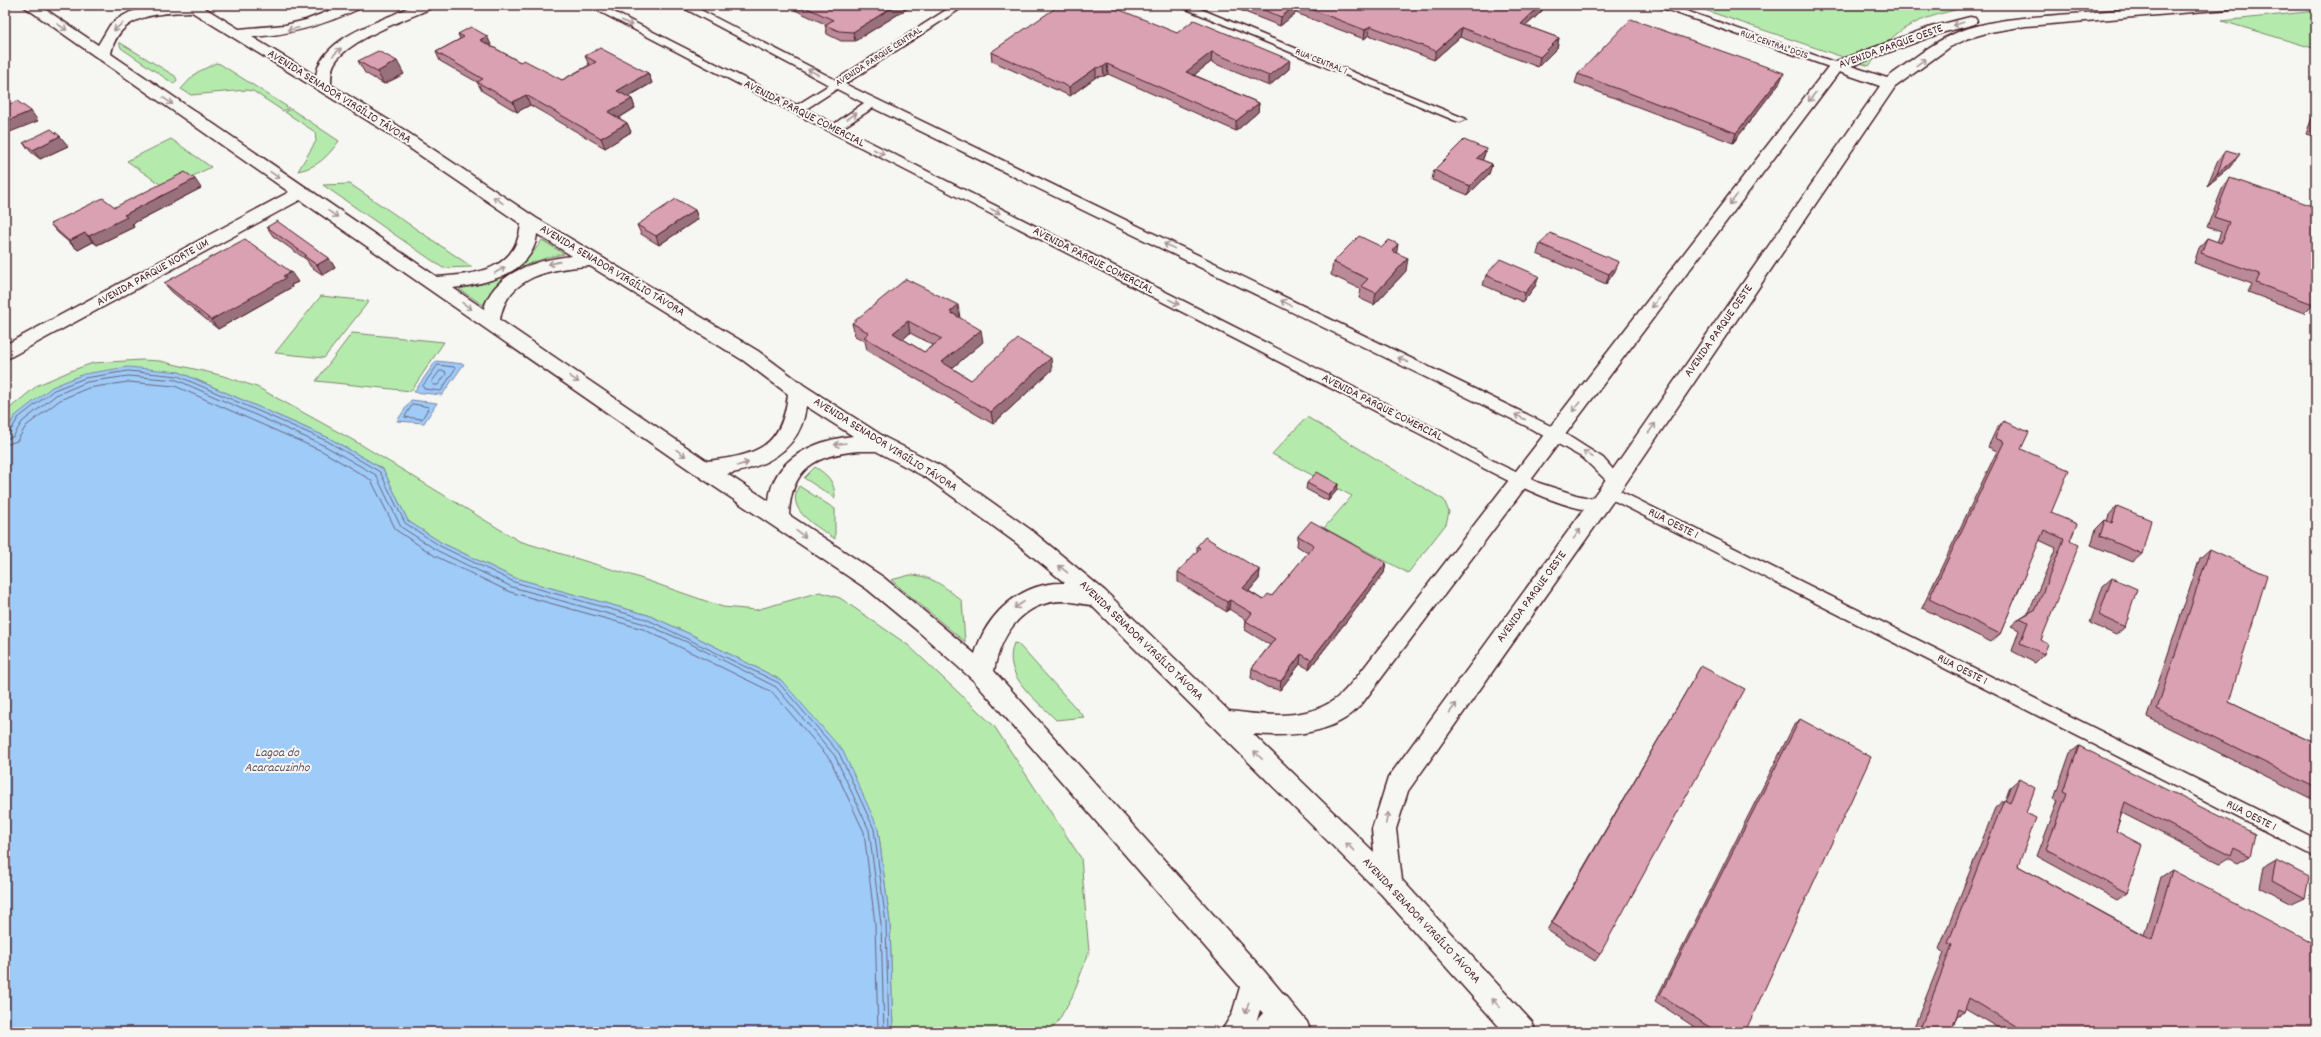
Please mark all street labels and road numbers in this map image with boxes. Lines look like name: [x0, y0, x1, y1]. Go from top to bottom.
street label: AVENIDA PARQUE OESTE: [1837, 20, 1946, 74]
street label: AVENIDA PARQUE CENTRAL: [833, 24, 925, 90]
street label: RUA CENTRAL DOIS: [1738, 27, 1810, 63]
street label: RUA CENTRAL 1: [1293, 45, 1349, 79]
street label: AVENIDA SENADOR VIRGÍLIO TÁVORA: [264, 46, 415, 149]
street label: AVENIDA PARQUE COMERCIAL: [740, 76, 868, 152]
street label: AVENIDA SENADOR VIRGÍLIO TÁVORA: [536, 221, 688, 321]
street label: AVENIDA PARQUE COMERCIAL: [1029, 223, 1157, 299]
street label: AVENIDA PARQUE NORTE UM: [94, 235, 212, 311]
street label: AVENIDA PARQUE OESTE: [1681, 281, 1758, 381]
street label: AVENIDA PARQUE COMERCIAL: [1318, 370, 1446, 446]
street label: AVENIDA SENADOR VIRGÍLIO TÁVORA: [810, 394, 961, 497]
street label: RUA OESTE 1: [1645, 504, 1701, 544]
street label: AVENIDA PARQUE OESTE: [1493, 547, 1571, 646]
street label: AVENIDA SENADOR VIRGÍLIO TÁVORA: [1075, 577, 1207, 705]
street label: RUA OESTE 1: [1934, 650, 1990, 690]
street label: RUA OESTE 1: [2223, 796, 2279, 836]
street label: AVENIDA SENADOR VIRGÍLIO TÁVORA: [1358, 854, 1484, 988]

